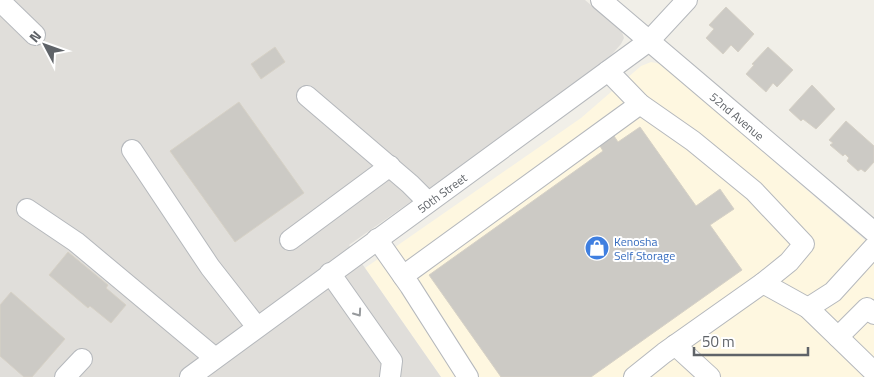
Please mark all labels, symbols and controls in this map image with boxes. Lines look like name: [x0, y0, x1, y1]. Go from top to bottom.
north arrow: [20, 20, 70, 70]
text: N: [24, 26, 46, 47]
street label: 52nd Avenue: [706, 87, 769, 145]
street label: 50th Street: [413, 168, 471, 217]
place label: Kenosha Self Storage: [614, 232, 675, 265]
shop icon: Kenosha Self Storage: [584, 235, 610, 261]
one-way arrow: [352, 307, 361, 317]
scale bar: [694, 324, 808, 356]
text: 50 m: [702, 330, 735, 353]

